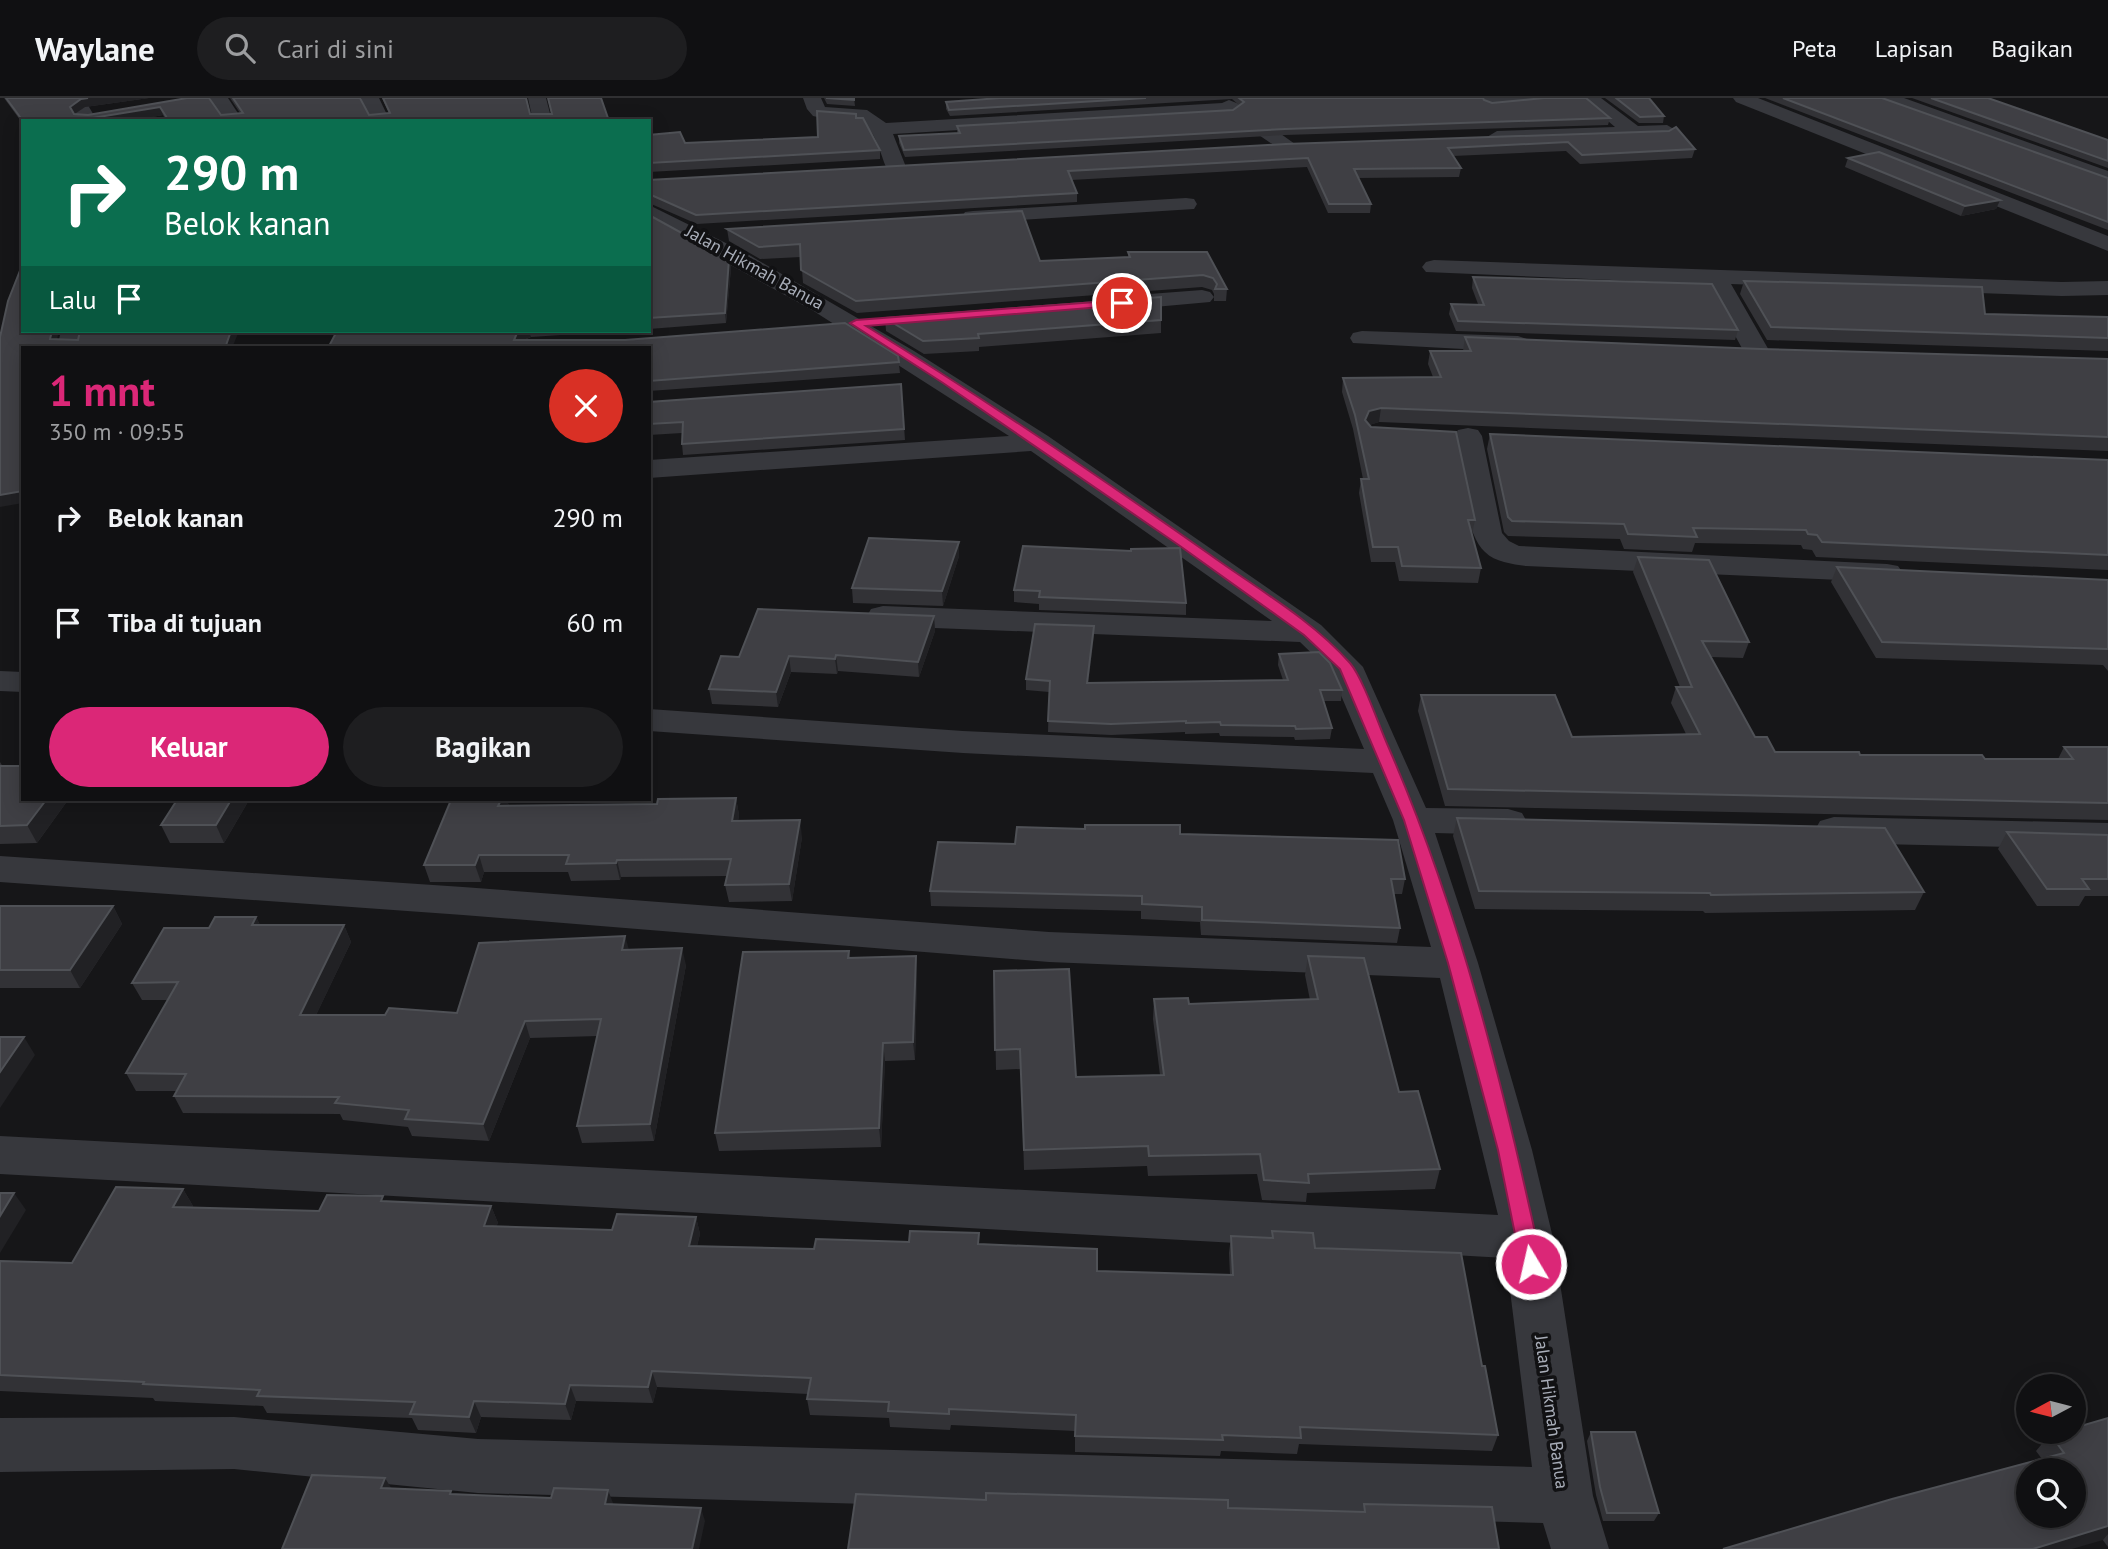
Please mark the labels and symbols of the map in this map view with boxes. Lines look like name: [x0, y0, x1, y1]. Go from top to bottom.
street label: Jalan Hikmah Banua: [681, 219, 828, 315]
pin: [1092, 273, 1152, 333]
position arrow: [1494, 1227, 1568, 1301]
street label: Jalan Hikmah Banua: [1530, 1333, 1574, 1490]
north arrow: [2016, 1374, 2086, 1444]

